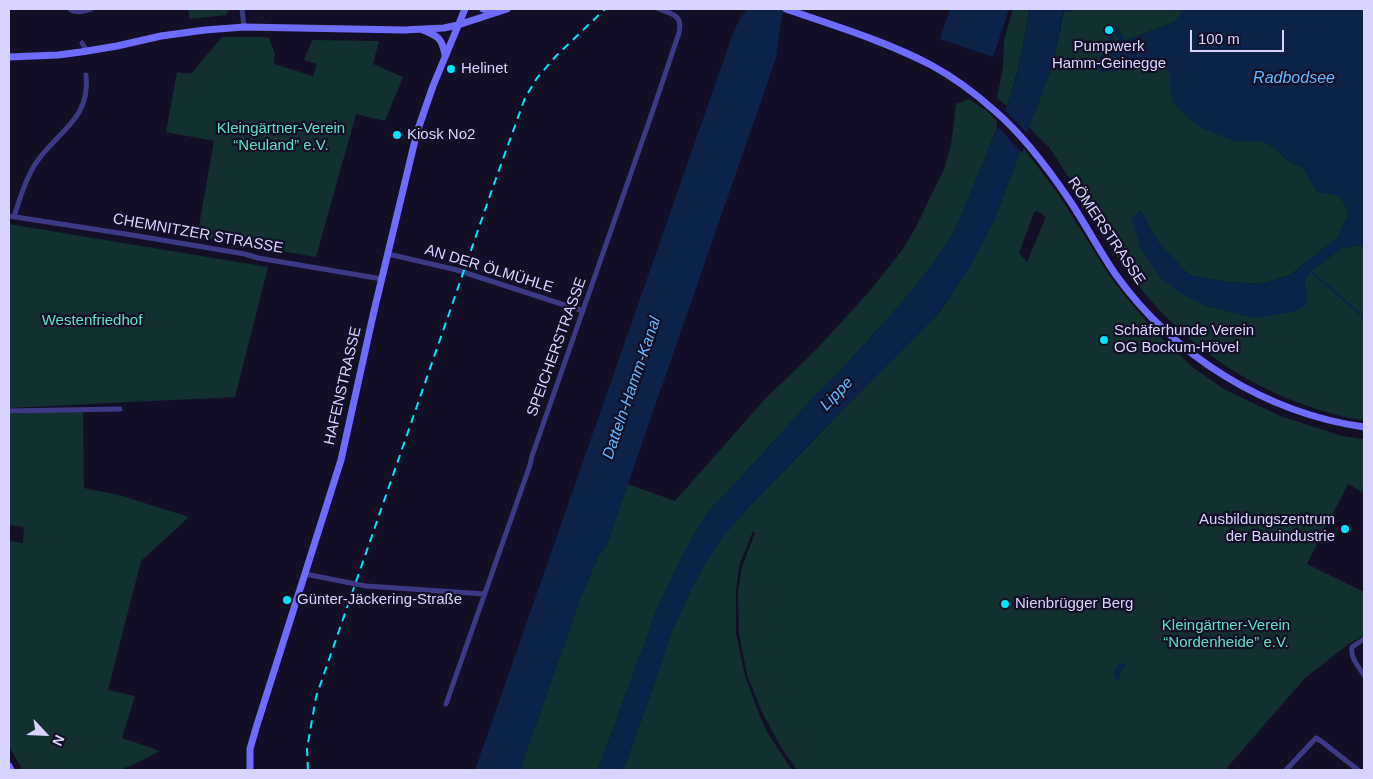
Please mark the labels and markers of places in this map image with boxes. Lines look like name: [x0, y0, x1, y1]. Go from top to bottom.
marker: Pumpwerk Hamm-Geinegge: [1103, 24, 1115, 36]
place label: Pumpwerk Hamm-Geinegge: [1052, 38, 1166, 73]
place label: Helinet: [461, 60, 508, 78]
marker: Helinet: [445, 63, 457, 75]
place label: Kiosk No2: [407, 126, 475, 144]
marker: Kiosk No2: [391, 129, 403, 141]
place label: Schäferhunde Verein OG Bockum-Hövel: [1114, 322, 1254, 357]
marker: Schäferhunde Verein OG Bockum-Hövel: [1098, 334, 1110, 346]
place label: Ausbildungszentrum der Bauindustrie: [1199, 511, 1335, 546]
marker: Ausbildungszentrum der Bauindustrie: [1339, 523, 1351, 535]
place label: Günter-Jäckering-Straße: [297, 591, 462, 609]
marker: Günter-Jäckering-Straße: [281, 594, 293, 606]
place label: Nienbrügger Berg: [1015, 595, 1133, 613]
marker: Nienbrügger Berg: [999, 598, 1011, 610]

